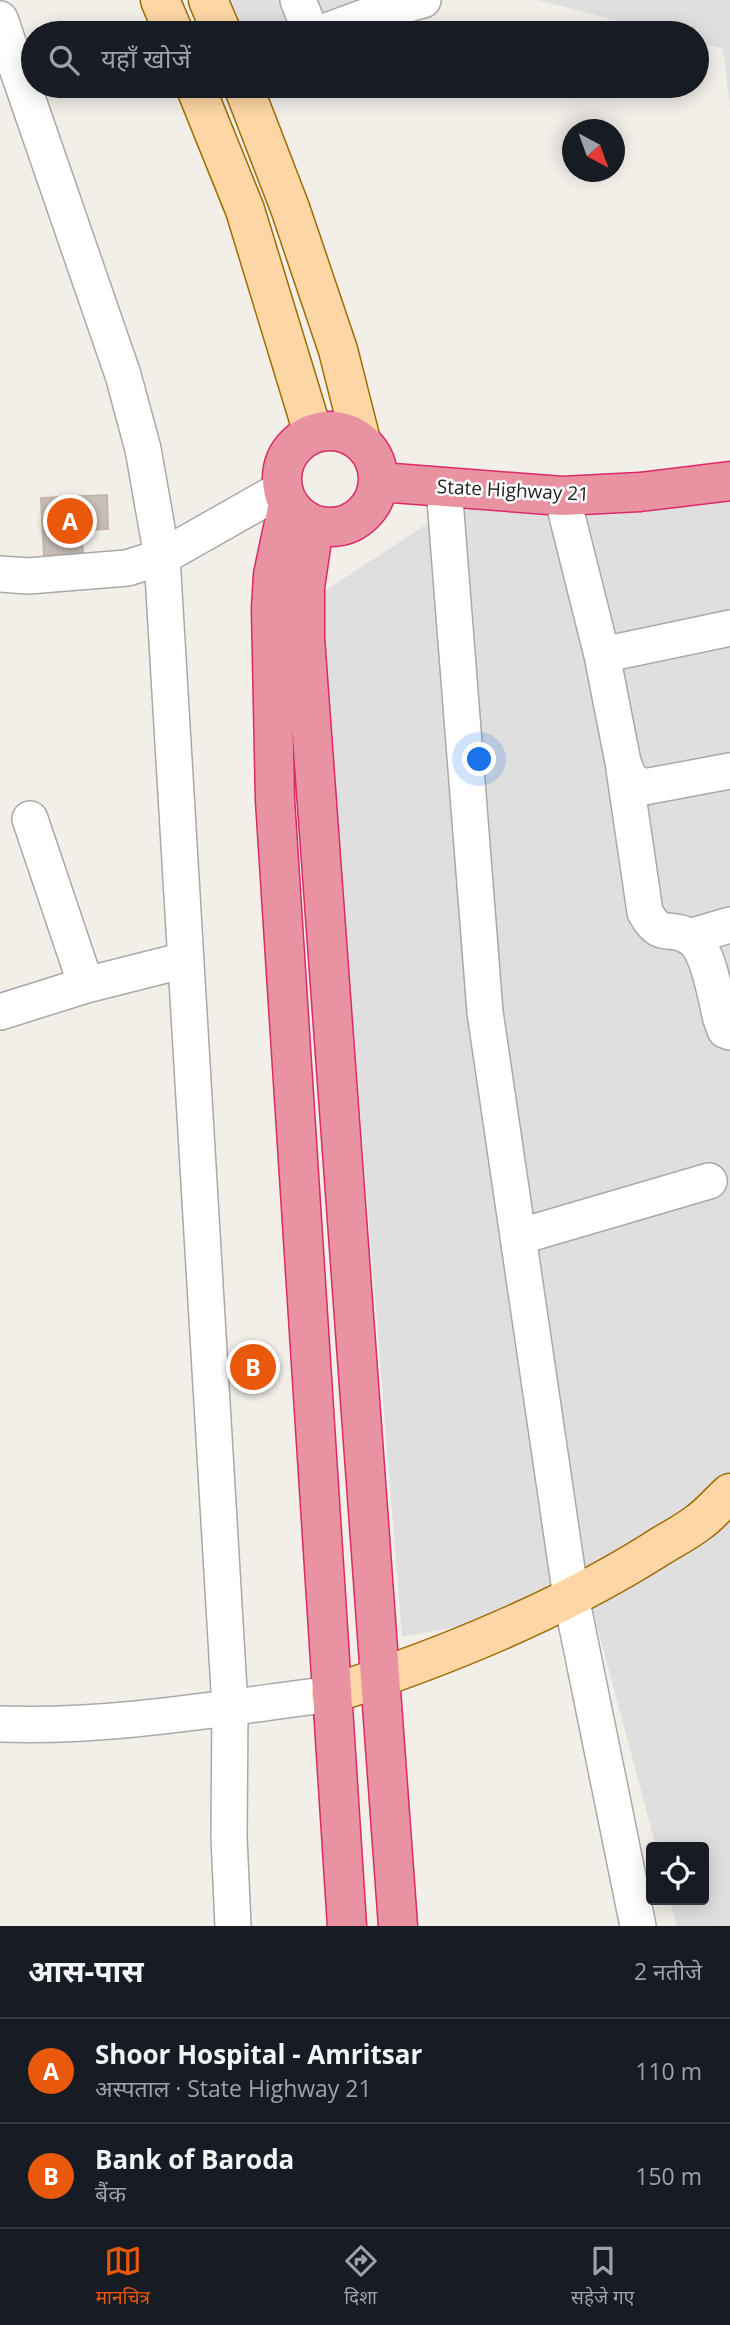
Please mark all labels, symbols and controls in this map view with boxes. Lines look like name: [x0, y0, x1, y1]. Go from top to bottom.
search box: [21, 21, 709, 98]
text: यहाँ खोजें: [101, 40, 191, 76]
icon: search: [45, 41, 83, 79]
north arrow: [562, 119, 625, 182]
street label: State Highway 21: [436, 473, 590, 507]
pin: A: [47, 495, 93, 547]
your location: [462, 742, 496, 776]
pin: B: [230, 1341, 276, 1393]
map controls: [646, 1842, 709, 1905]
button: locate: [646, 1842, 709, 1905]
text: आस-पास: [28, 1950, 144, 1991]
text: 2 नतीजे: [634, 1955, 702, 1987]
text: Shoor Hospital - Amritsar: [95, 2036, 422, 2072]
text: A: [43, 2055, 59, 2087]
text: 110 m: [635, 2055, 702, 2087]
text: अस्पताल · State Highway 21: [95, 2072, 372, 2104]
text: Bank of Baroda: [95, 2141, 294, 2177]
text: B: [43, 2160, 59, 2192]
text: 150 m: [635, 2160, 702, 2192]
text: बैंक: [95, 2177, 126, 2209]
tab: मानचित्र: [96, 2242, 150, 2312]
tab: दिशा: [342, 2242, 380, 2312]
tab: सहेजे गए: [571, 2242, 634, 2312]

